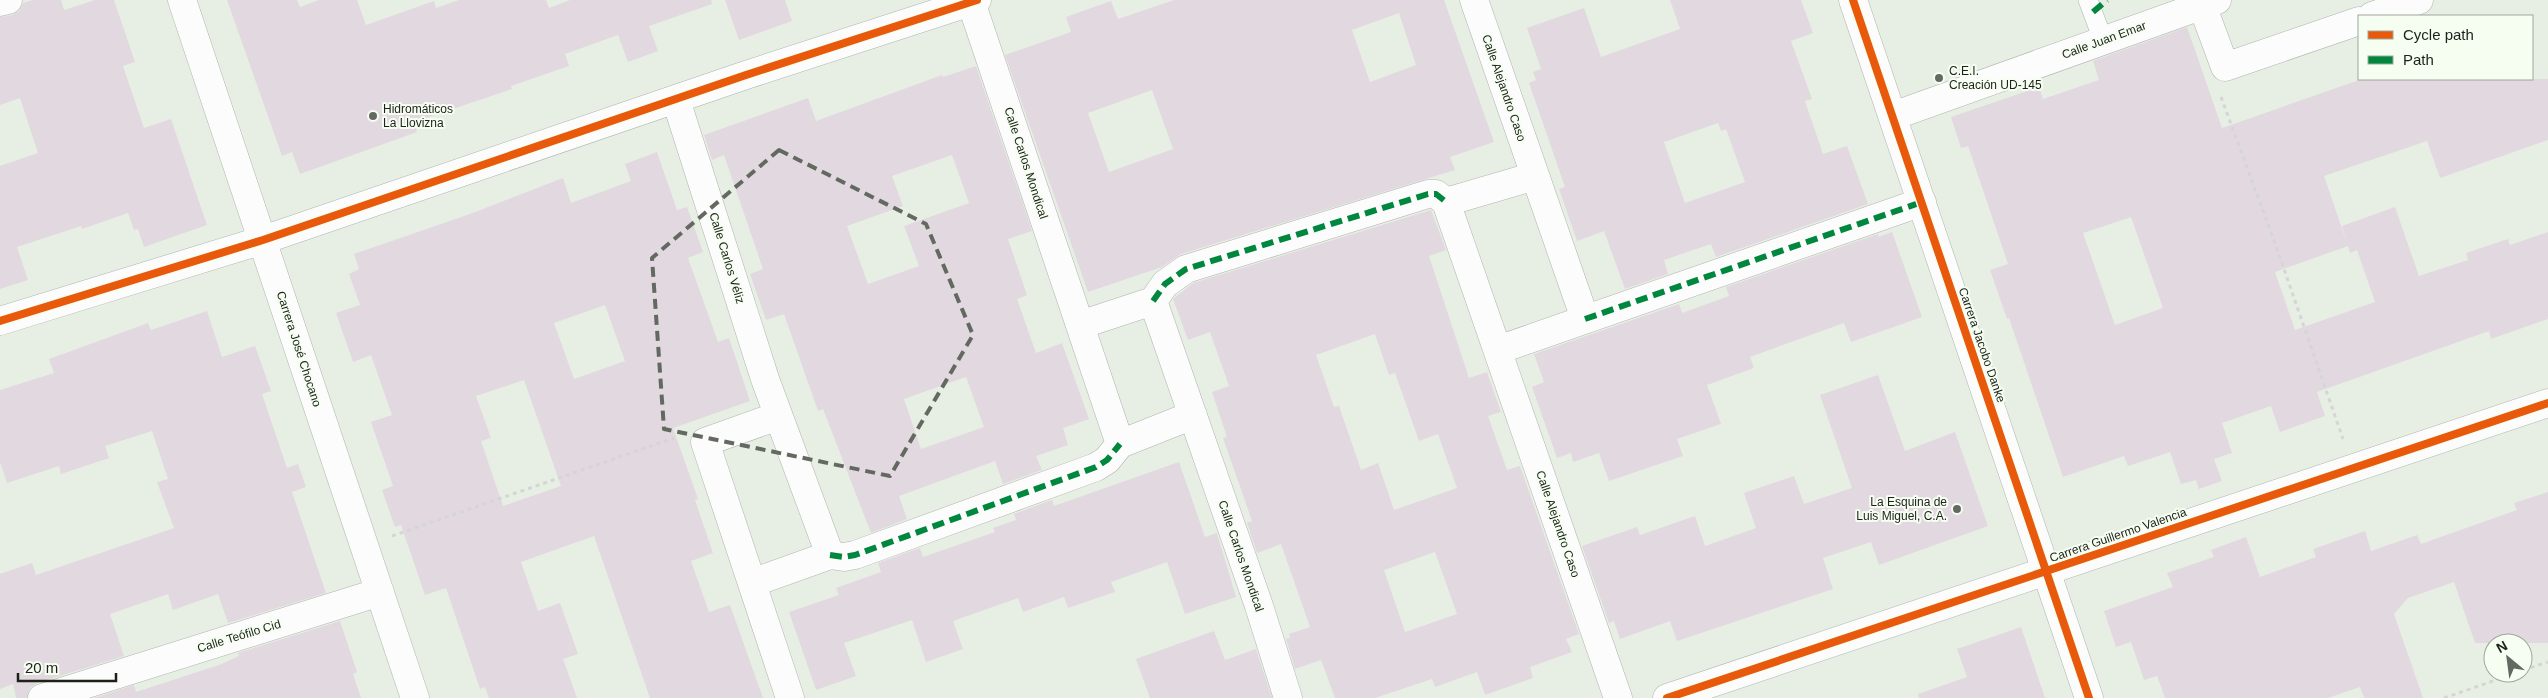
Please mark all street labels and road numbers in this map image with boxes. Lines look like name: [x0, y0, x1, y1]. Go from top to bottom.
street label: Calle Juan Emar: [2060, 18, 2148, 62]
street label: Calle Alejandro Caso: [1479, 33, 1529, 144]
street label: Calle Carlos Mondical: [1001, 105, 1051, 221]
street label: Calle Carlos Véliz: [706, 211, 748, 305]
street label: Carrera Jacobo Danke: [1956, 286, 2008, 405]
street label: Carrera José Chocano: [274, 289, 324, 409]
street label: Calle Alejandro Caso: [1533, 469, 1583, 580]
street label: Calle Carlos Mondical: [1215, 499, 1267, 613]
street label: Carrera Guillermo Valencia: [2048, 505, 2189, 565]
street label: Calle Teófilo Cid: [196, 617, 282, 655]

